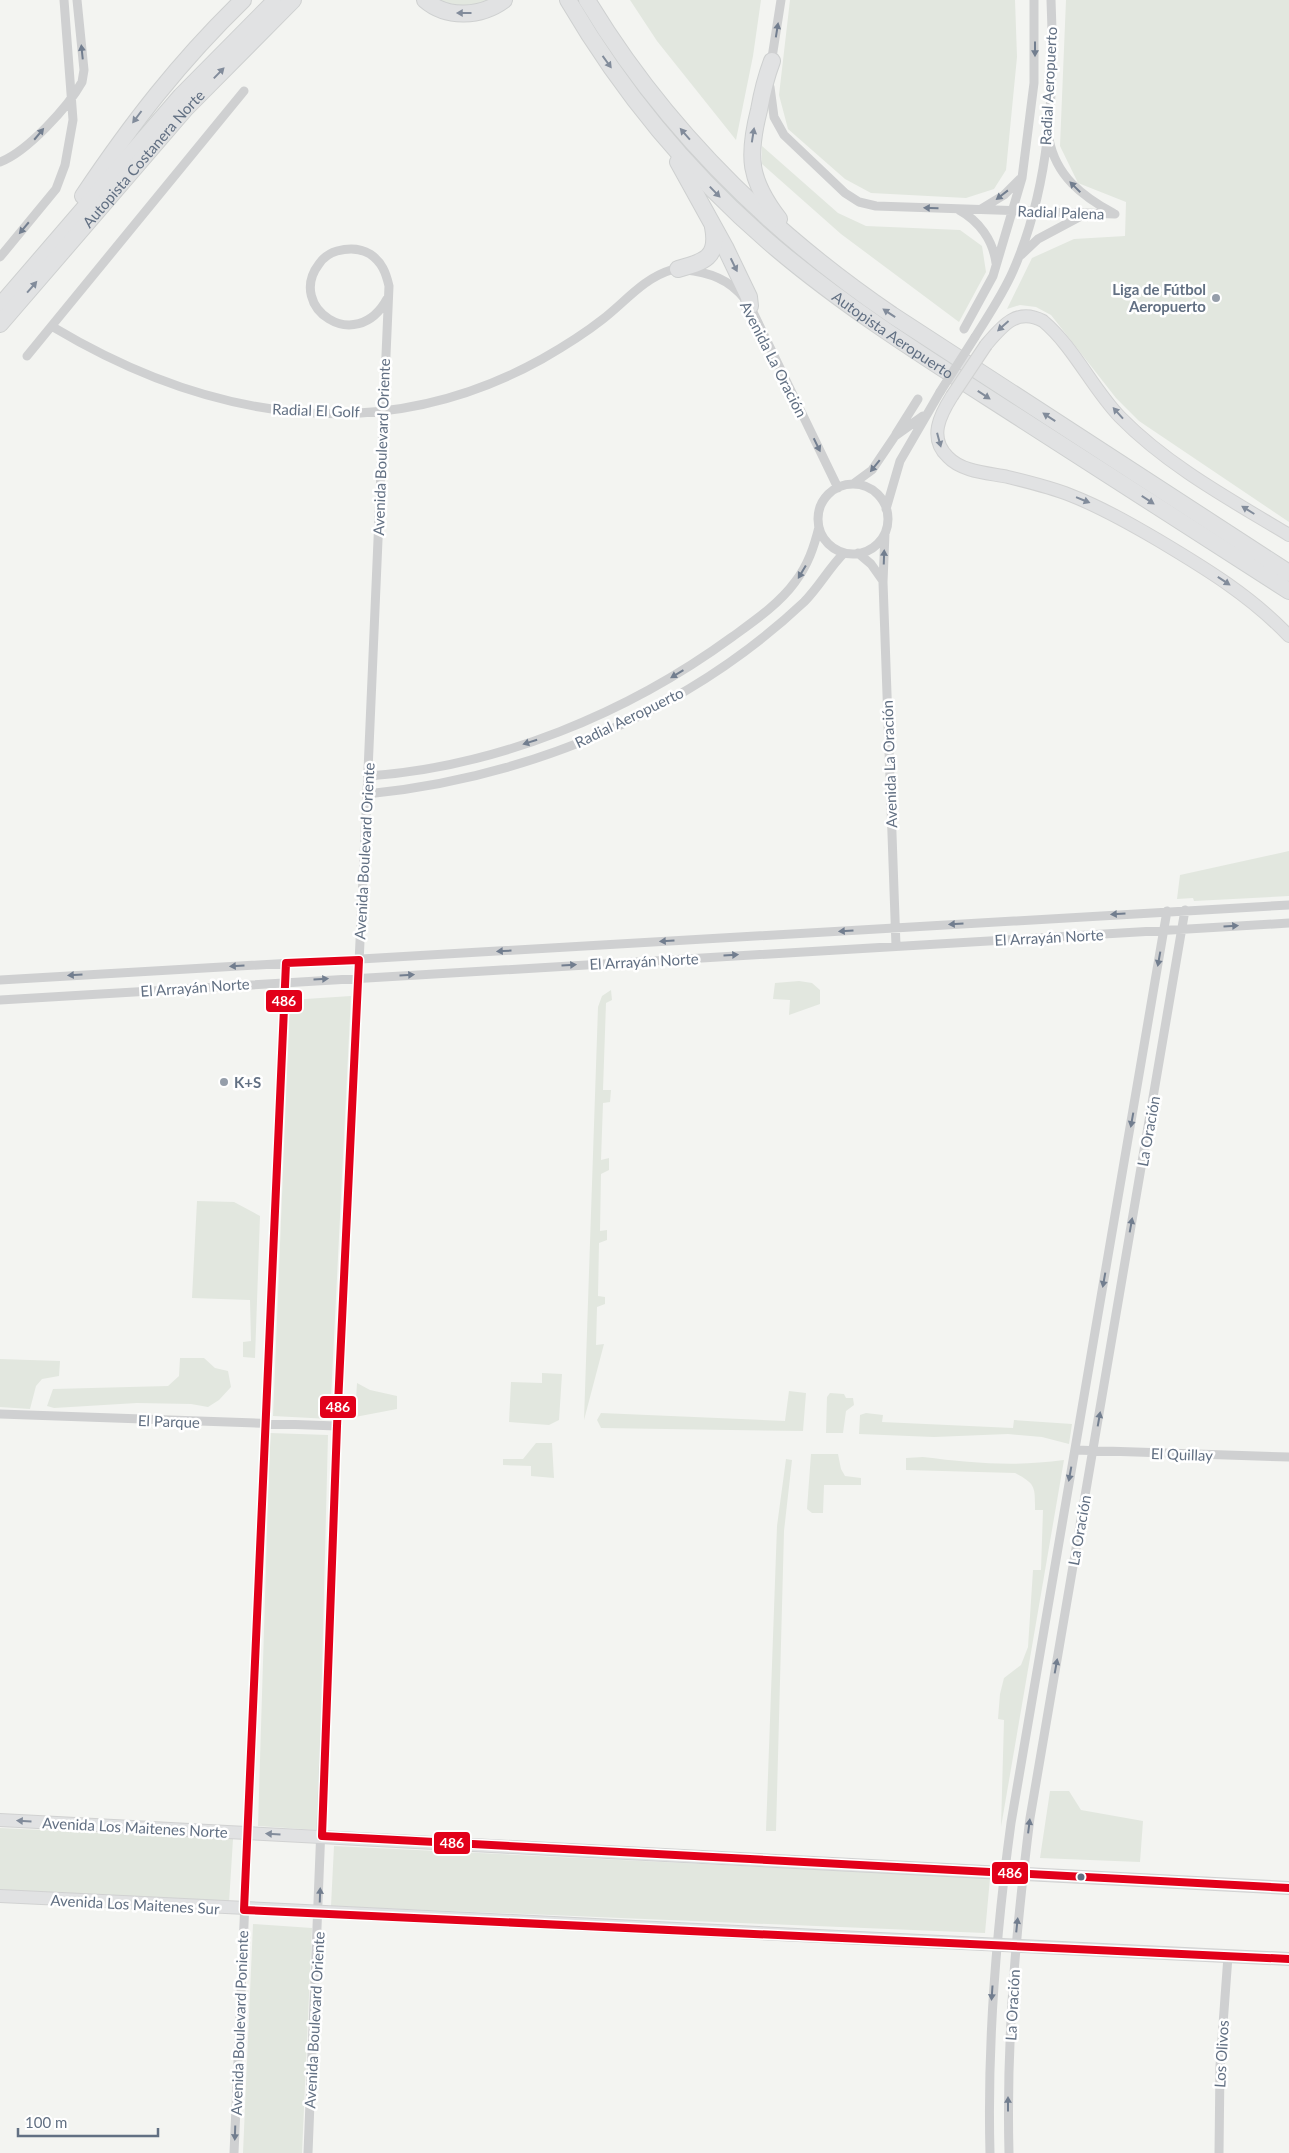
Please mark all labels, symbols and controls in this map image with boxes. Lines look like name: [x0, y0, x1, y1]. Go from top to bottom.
one-way arrow: [456, 9, 472, 17]
one-way arrow: [773, 22, 781, 38]
street label: Radial Aeropuerto: [1036, 26, 1060, 146]
one-way arrow: [1031, 41, 1039, 57]
one-way arrow: [78, 43, 86, 59]
one-way arrow: [602, 55, 612, 69]
one-way arrow: [213, 67, 225, 79]
street label: Autopista Costanera Norte: [78, 86, 208, 231]
one-way arrow: [132, 110, 142, 124]
one-way arrow: [750, 127, 758, 143]
one-way arrow: [34, 128, 45, 141]
one-way arrow: [679, 128, 690, 141]
one-way arrow: [1069, 181, 1081, 193]
one-way arrow: [709, 186, 721, 198]
one-way arrow: [996, 190, 1009, 201]
street label: Radial Palena: [1017, 201, 1105, 223]
one-way arrow: [923, 203, 939, 211]
one-way arrow: [19, 221, 30, 234]
one-way arrow: [730, 258, 738, 273]
place label: Liga de Fútbol Aeropuerto: [1112, 280, 1206, 315]
one-way arrow: [26, 281, 37, 294]
street label: Autopista Aeropuerto: [829, 287, 957, 382]
marker: Liga de Fútbol Aeropuerto: [1210, 292, 1222, 304]
street label: Avenida La Oración: [737, 298, 811, 420]
one-way arrow: [882, 308, 896, 318]
one-way arrow: [997, 320, 1010, 331]
street label: Avenida Boulevard Oriente: [369, 358, 393, 536]
one-way arrow: [978, 390, 991, 399]
street label: Radial El Golf: [272, 399, 361, 421]
one-way arrow: [1112, 407, 1123, 420]
one-way arrow: [1042, 412, 1056, 422]
one-way arrow: [936, 433, 944, 448]
one-way arrow: [813, 438, 821, 452]
one-way arrow: [869, 459, 880, 472]
one-way arrow: [1141, 495, 1154, 505]
one-way arrow: [1076, 497, 1090, 505]
one-way arrow: [1241, 505, 1254, 514]
one-way arrow: [880, 549, 888, 565]
one-way arrow: [797, 565, 806, 578]
one-way arrow: [1217, 576, 1231, 586]
one-way arrow: [670, 669, 683, 678]
street label: Radial Aeropuerto: [572, 683, 686, 751]
street label: Avenida La Oración: [878, 700, 900, 828]
one-way arrow: [522, 738, 537, 746]
street label: Avenida Boulevard Oriente: [350, 762, 378, 940]
one-way arrow: [1110, 911, 1126, 919]
one-way arrow: [948, 921, 964, 929]
one-way arrow: [1223, 922, 1239, 930]
street label: El Arrayán Norte: [994, 925, 1104, 949]
one-way arrow: [838, 927, 854, 935]
one-way arrow: [658, 938, 674, 946]
one-way arrow: [496, 947, 512, 955]
street label: El Arrayán Norte: [589, 949, 699, 973]
one-way arrow: [724, 951, 740, 959]
one-way arrow: [1155, 952, 1163, 968]
one-way arrow: [561, 961, 577, 969]
one-way arrow: [229, 962, 245, 970]
one-way arrow: [399, 970, 415, 978]
one-way arrow: [67, 972, 83, 980]
street label: El Arrayán Norte: [140, 974, 250, 1000]
one-way arrow: [314, 975, 330, 983]
line badge: 486: [265, 989, 303, 1013]
text: 486: [272, 992, 296, 1009]
place label: K+S: [234, 1073, 261, 1091]
marker: K+S: [218, 1076, 230, 1088]
street label: La Oración: [1133, 1094, 1163, 1168]
one-way arrow: [1127, 1112, 1135, 1128]
one-way arrow: [1128, 1216, 1136, 1232]
one-way arrow: [1100, 1272, 1108, 1288]
line badge: 486: [319, 1395, 357, 1419]
text: 486: [326, 1398, 350, 1415]
street label: El Parque: [138, 1411, 200, 1431]
one-way arrow: [1095, 1411, 1103, 1427]
street label: El Quillay: [1151, 1444, 1214, 1464]
one-way arrow: [1066, 1467, 1074, 1483]
street label: La Oración: [1064, 1493, 1094, 1567]
one-way arrow: [1052, 1657, 1060, 1673]
street label: Avenida Los Maitenes Norte: [42, 1813, 228, 1841]
one-way arrow: [15, 1817, 31, 1825]
one-way arrow: [1025, 1818, 1033, 1834]
one-way arrow: [265, 1829, 281, 1837]
line badge: 486: [433, 1831, 471, 1855]
text: 486: [440, 1834, 464, 1851]
line badge: 486: [991, 1861, 1029, 1885]
text: 486: [998, 1864, 1022, 1881]
unlabelled marker: [1076, 1872, 1086, 1882]
one-way arrow: [316, 1886, 324, 1902]
street label: Avenida Los Maitenes Sur: [50, 1891, 220, 1917]
one-way arrow: [1013, 1916, 1021, 1932]
street label: Avenida Boulevard Poniente: [227, 1930, 251, 2116]
street label: Avenida Boulevard Oriente: [300, 1931, 328, 2109]
street label: La Oración: [1001, 1969, 1023, 2041]
one-way arrow: [988, 1985, 996, 2001]
street label: Los Olivos: [1210, 2020, 1232, 2088]
one-way arrow: [1005, 2096, 1013, 2112]
scale bar: [18, 2106, 158, 2138]
text: 100 m: [25, 2113, 67, 2131]
one-way arrow: [230, 2125, 238, 2141]

